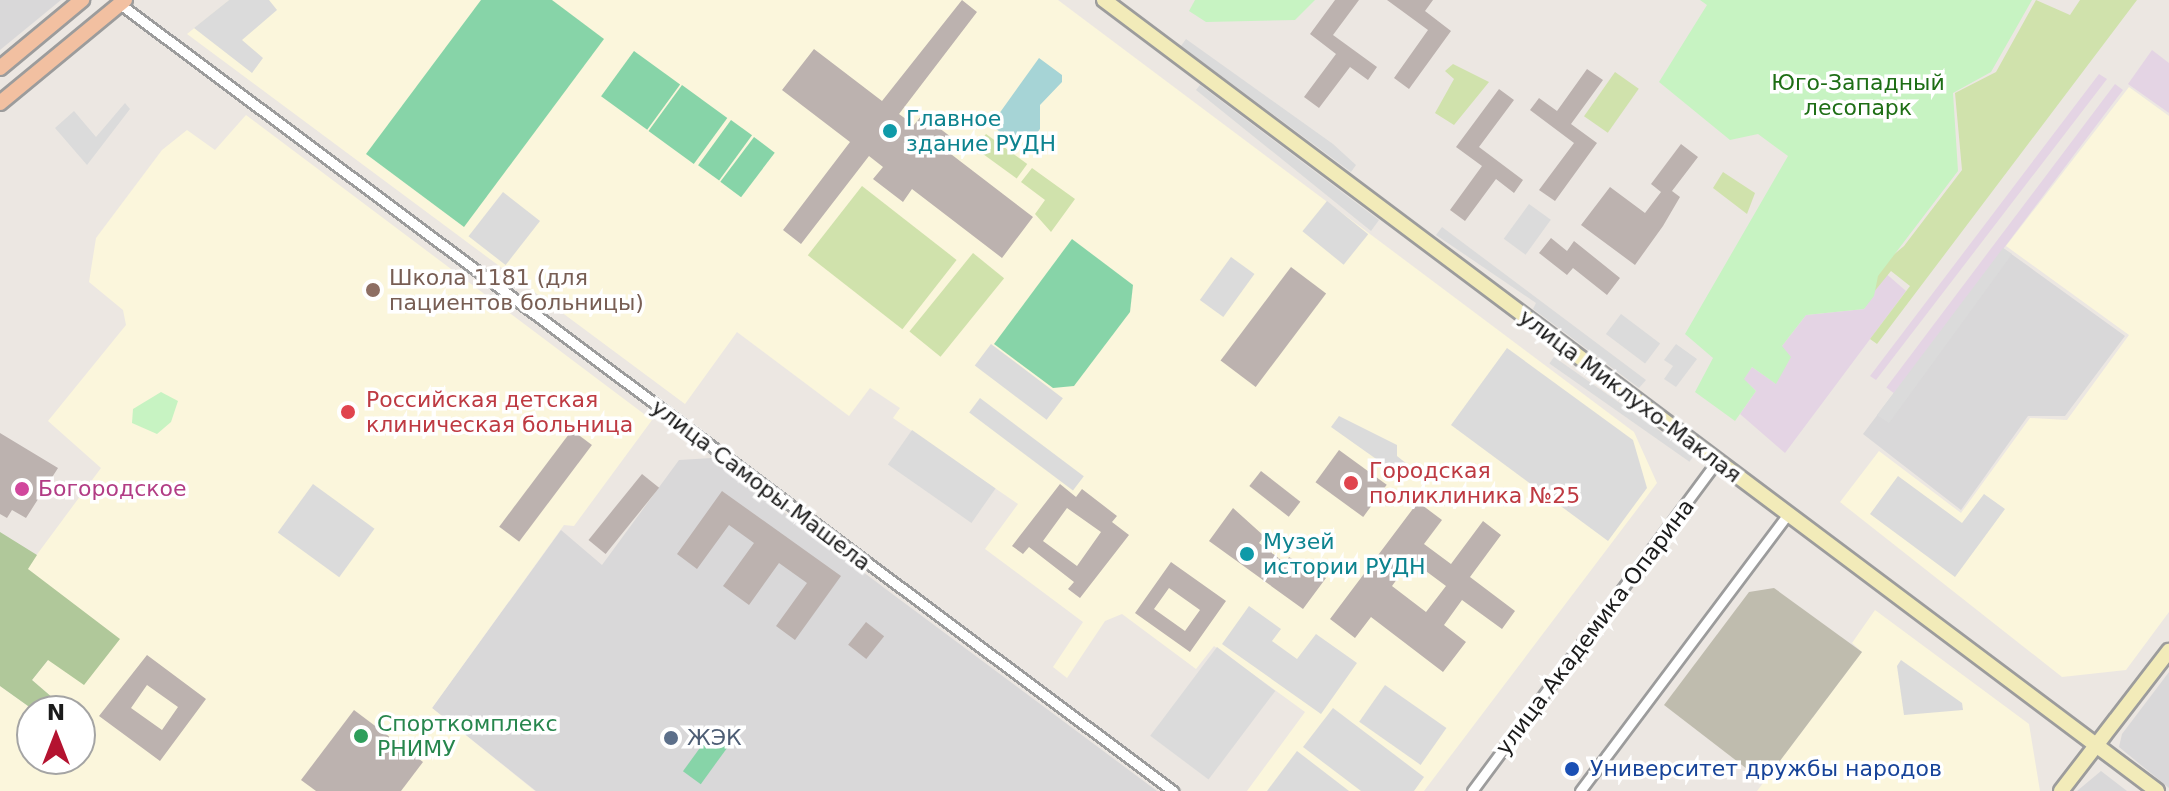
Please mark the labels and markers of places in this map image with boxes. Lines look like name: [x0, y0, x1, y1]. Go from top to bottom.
place label: Главное здание РУДН: [906, 105, 1056, 156]
marker: Главное здание РУДН: [881, 122, 899, 140]
place label: Школа 1181 (для пациентов больницы): [389, 264, 644, 316]
marker: Школа 1181 (для пациентов больницы): [364, 281, 382, 299]
place label: Российская детская клиническая больница: [366, 386, 633, 438]
marker: Российская детская клиническая больница: [337, 401, 359, 423]
place label: Городская поликлиника №25: [1369, 457, 1580, 508]
marker: Городская поликлиника №25: [1340, 472, 1362, 494]
place label: Богородское: [38, 476, 187, 502]
marker: Богородское: [13, 480, 31, 498]
place label: Музей истории РУДН: [1263, 528, 1426, 580]
marker: Музей истории РУДН: [1238, 545, 1256, 563]
place label: Спорткомплекс РНИМУ: [377, 710, 558, 762]
place label: ЖЭК: [687, 725, 742, 751]
marker: Спорткомплекс РНИМУ: [352, 727, 370, 745]
marker: ЖЭК: [662, 729, 680, 747]
place label: Университет дружбы народов: [1590, 756, 1942, 782]
marker: Университет дружбы народов: [1561, 758, 1583, 780]

